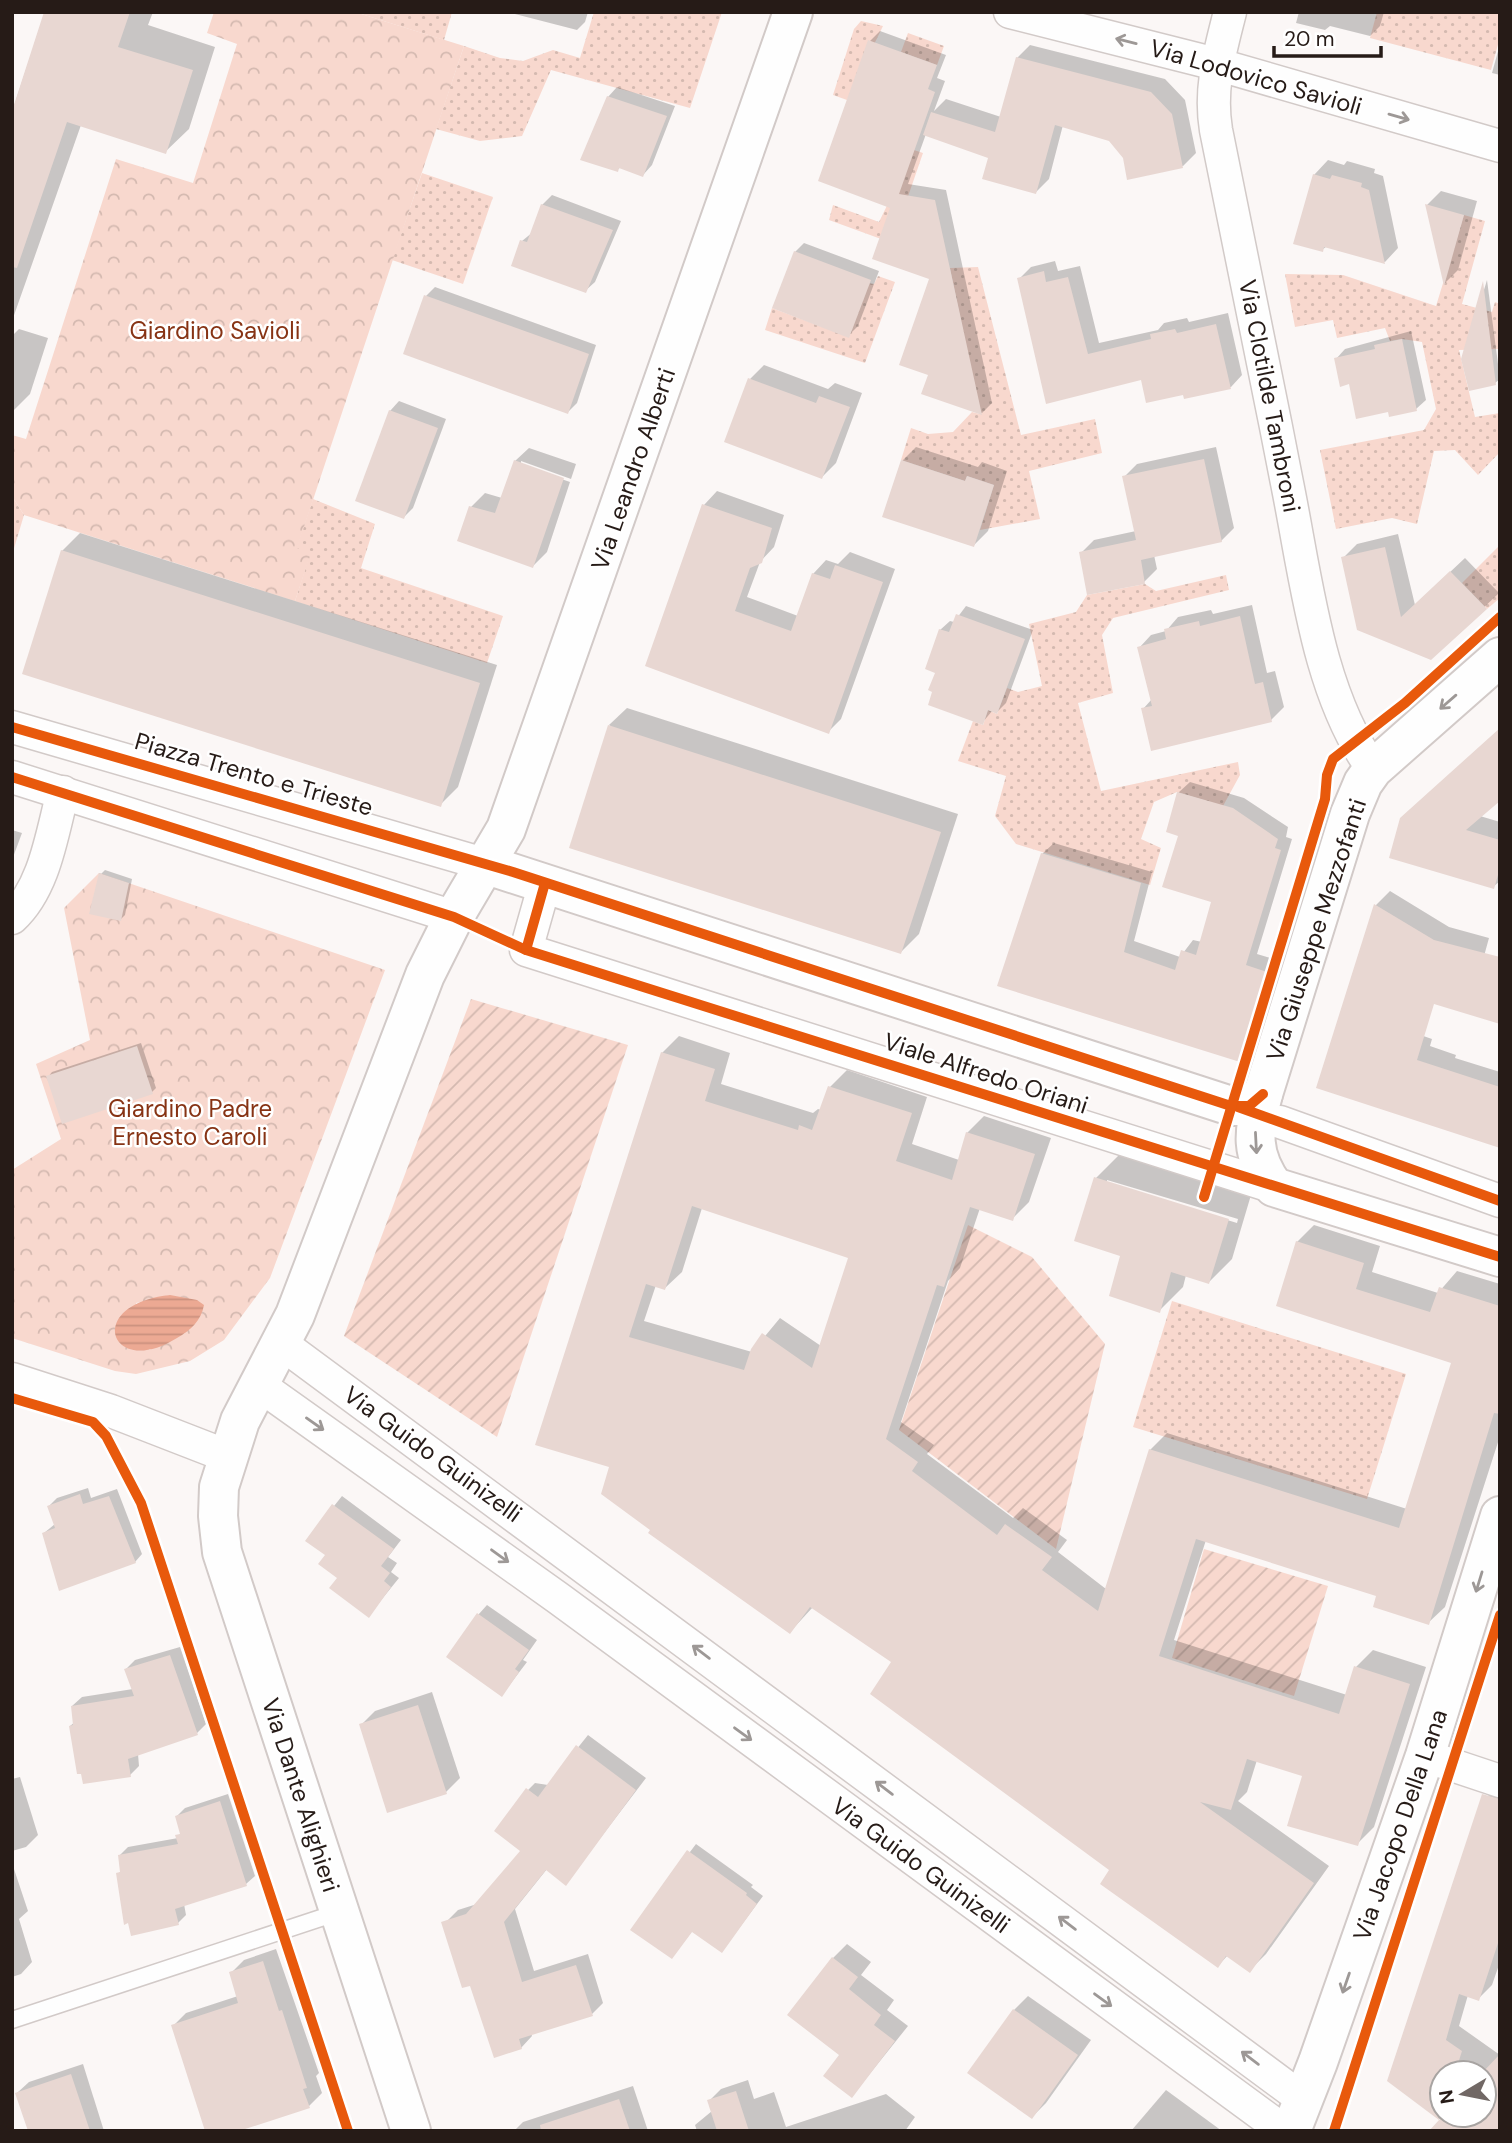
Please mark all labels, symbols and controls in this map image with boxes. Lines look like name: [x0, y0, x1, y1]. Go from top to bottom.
scale bar: [1274, 14, 1381, 58]
text: 20 m: [1284, 25, 1335, 53]
street label: Via Lodovico Savioli: [1146, 32, 1366, 122]
one-way arrow: [1115, 34, 1138, 47]
one-way arrow: [1387, 111, 1410, 124]
street label: Via Clotilde Tambroni: [1232, 277, 1308, 515]
park label: Giardino Savioli: [130, 315, 300, 346]
street label: Via Leandro Alberti: [584, 364, 682, 574]
one-way arrow: [1439, 694, 1457, 710]
street label: Piazza Trento e Trieste: [131, 725, 377, 823]
street label: Via Giuseppe Mezzofanti: [1259, 795, 1373, 1065]
street label: Viale Alfredo Oriani: [880, 1025, 1092, 1121]
park label: Giardino Padre Ernesto Caroli: [108, 1093, 272, 1152]
one-way arrow: [1250, 1131, 1263, 1153]
street label: Via Guido Guinizelli: [338, 1379, 528, 1529]
one-way arrow: [305, 1417, 324, 1431]
one-way arrow: [490, 1549, 509, 1563]
one-way arrow: [1472, 1570, 1485, 1592]
one-way arrow: [692, 1645, 711, 1660]
street label: Via Dante Alighieri: [255, 1694, 347, 1896]
street label: Via Jacopo Della Lana: [1346, 1705, 1454, 1945]
one-way arrow: [733, 1727, 752, 1741]
one-way arrow: [875, 1780, 894, 1795]
street label: Via Guido Guinizelli: [826, 1790, 1016, 1940]
one-way arrow: [1058, 1916, 1077, 1930]
one-way arrow: [1339, 1972, 1351, 1994]
one-way arrow: [1093, 1993, 1112, 2007]
one-way arrow: [1241, 2051, 1260, 2066]
north arrow: [1428, 2059, 1498, 2129]
text: N: [1433, 2088, 1460, 2106]

